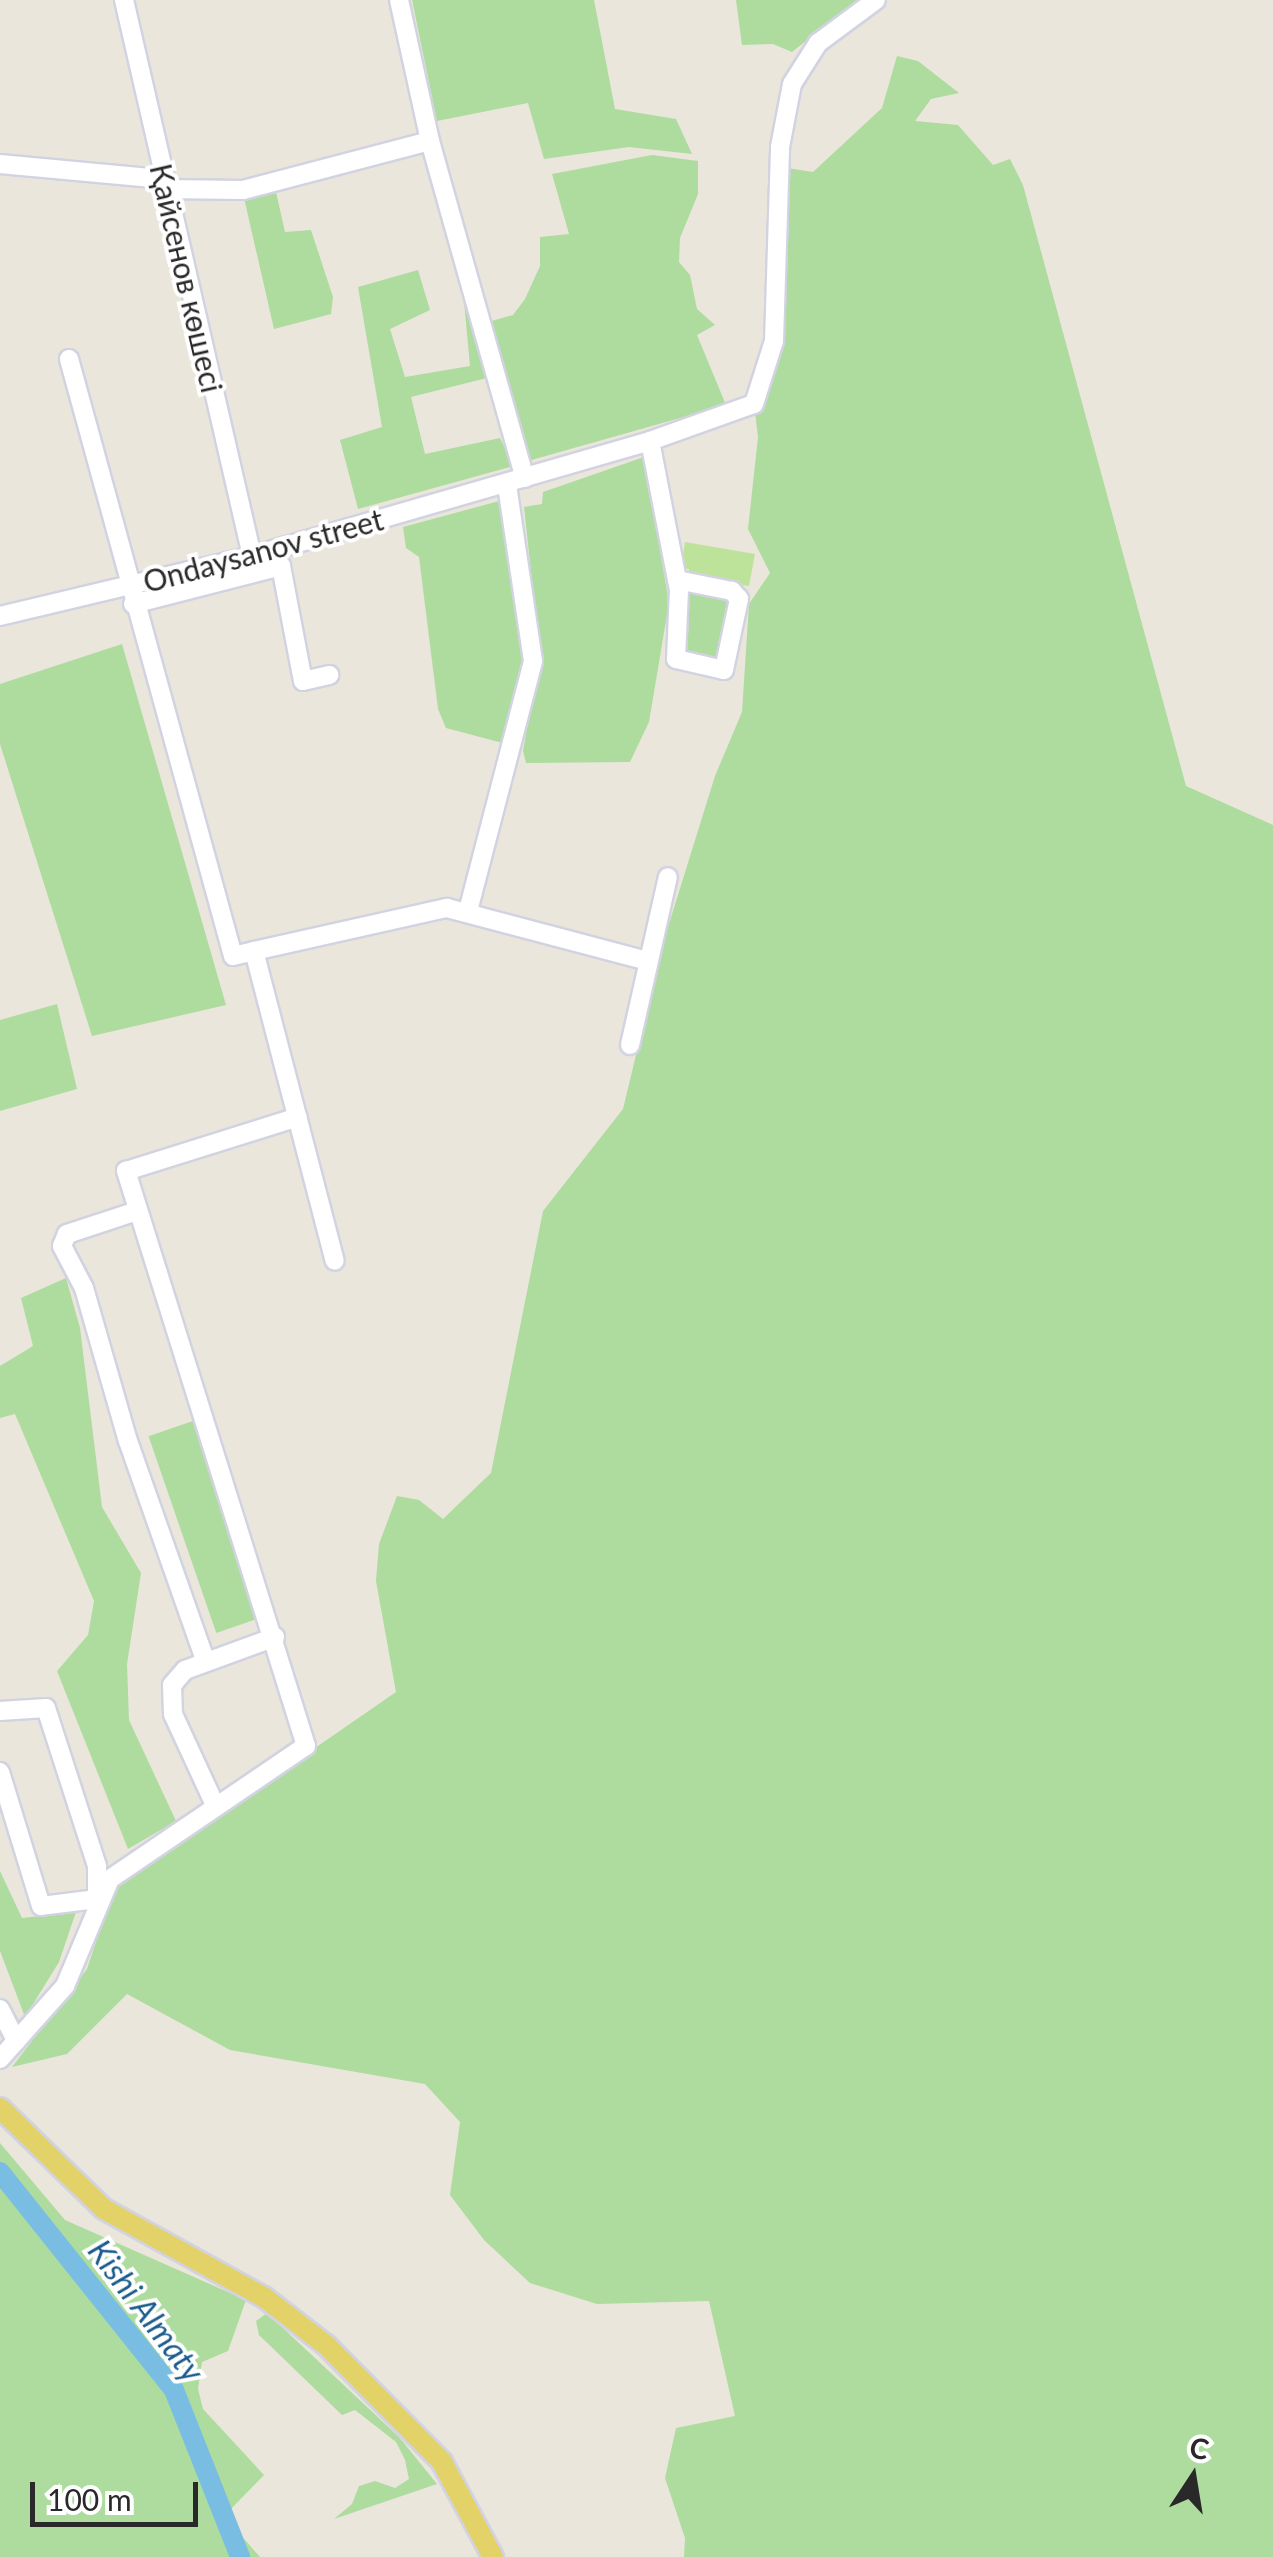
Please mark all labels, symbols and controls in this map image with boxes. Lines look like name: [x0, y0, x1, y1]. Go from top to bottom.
street label: Қайсенов көшесі: [143, 160, 231, 396]
street label: Ondaysanov street: [139, 501, 387, 599]
water label: Kіshі Almaty: [80, 2233, 212, 2389]
north arrow: [1143, 2427, 1243, 2527]
text: С: [1187, 2429, 1212, 2466]
scale bar: [35, 2462, 202, 2524]
text: 100 m: [47, 2481, 132, 2517]

